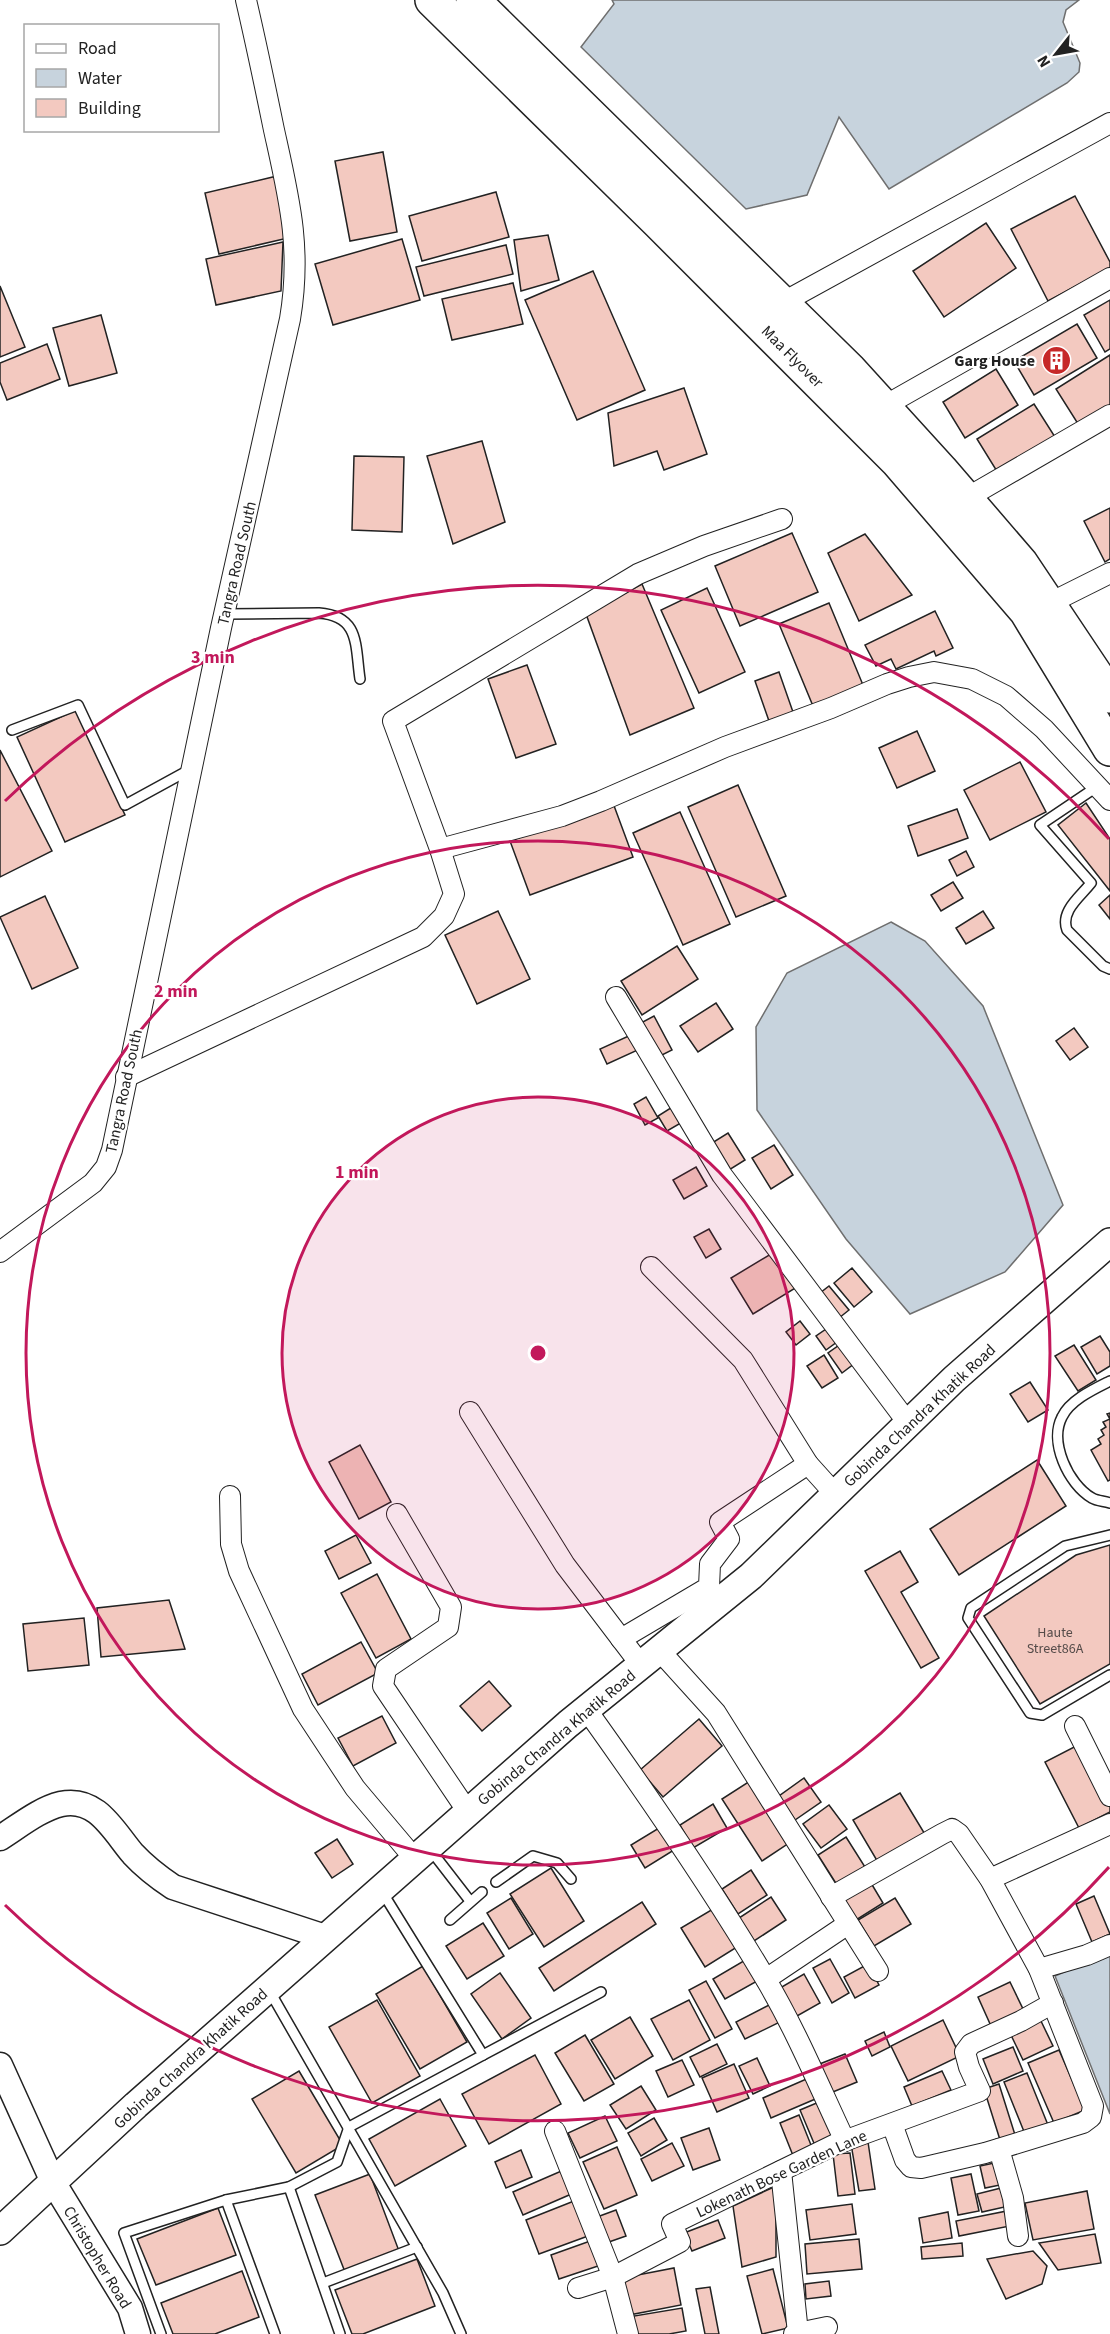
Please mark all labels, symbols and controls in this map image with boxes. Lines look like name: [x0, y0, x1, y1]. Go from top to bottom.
legend: [24, 24, 219, 132]
north arrow: [1026, 24, 1086, 84]
text: Road: [78, 36, 117, 61]
text: N: [1032, 51, 1056, 71]
text: Water: [78, 66, 122, 91]
text: Building: [78, 96, 141, 121]
street label: Maa Flyover: [756, 321, 829, 393]
building icon: Garg House: [1040, 344, 1072, 376]
place label: Garg House: [954, 350, 1035, 372]
street label: Tangra Road South: [212, 499, 262, 627]
text: 3 min: [191, 645, 235, 670]
text: 2 min: [154, 979, 198, 1004]
street label: Tangra Road South: [100, 1027, 148, 1155]
text: 1 min: [335, 1160, 379, 1185]
street label: Gobinda Chandra Khatik Road: [839, 1339, 1001, 1492]
centre of rings: [528, 1343, 548, 1363]
house number: Haute Street86A: [1027, 1623, 1084, 1659]
street label: Gobinda Chandra Khatik Road: [473, 1665, 641, 1811]
street label: Gobinda Chandra Khatik Road: [109, 1983, 273, 2134]
street label: Lokenath Bose Garden Lane: [692, 2125, 871, 2223]
street label: Christopher Road: [58, 2202, 136, 2313]

